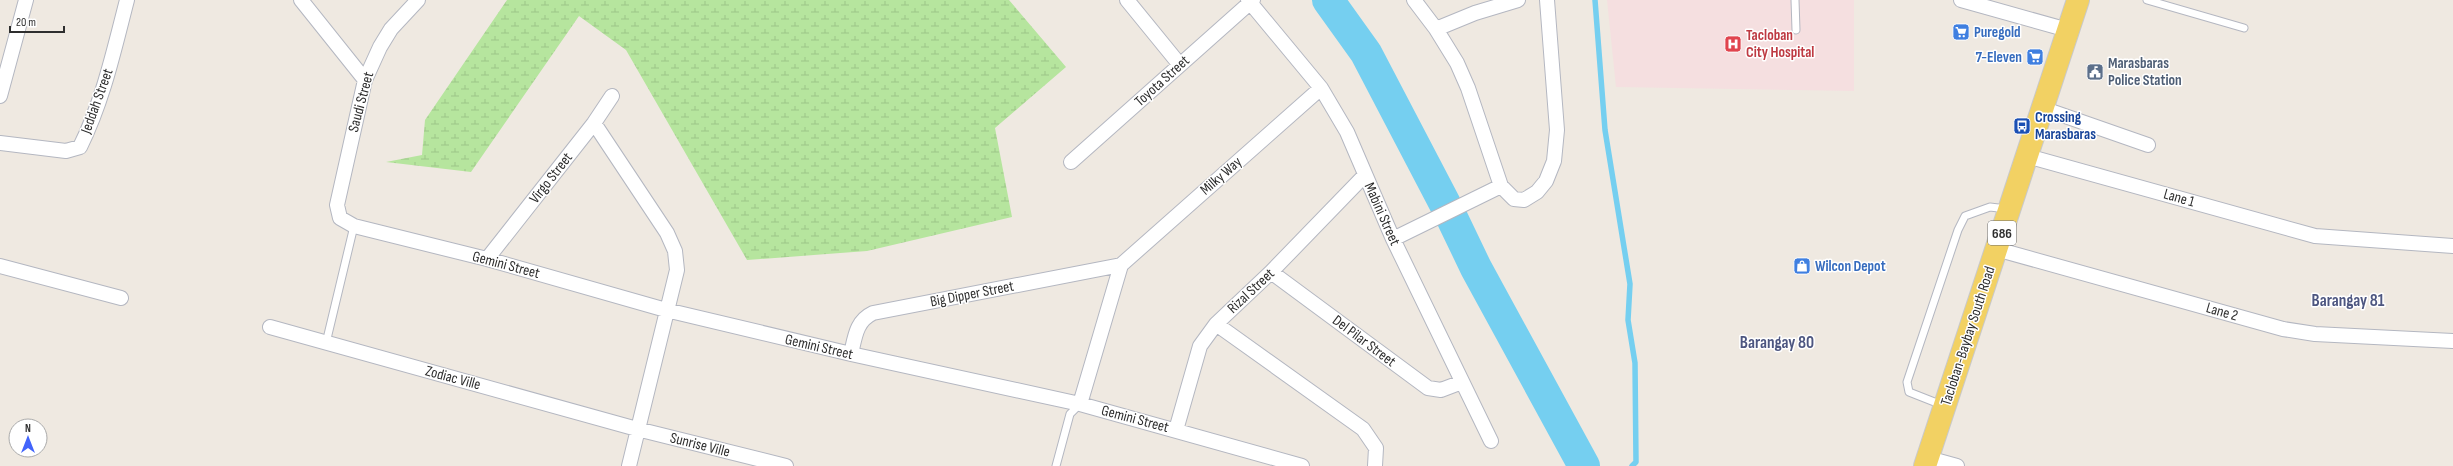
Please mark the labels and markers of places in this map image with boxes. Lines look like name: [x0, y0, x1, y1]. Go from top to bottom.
supermarket icon: Puregold: [1951, 22, 1971, 42]
place label: Puregold: [1974, 23, 2021, 42]
place label: Tacloban City Hospital: [1746, 26, 1814, 62]
hospital icon: Tacloban City Hospital: [1723, 34, 1743, 54]
supermarket icon: 7-Eleven: [2025, 47, 2045, 67]
place label: 7-Eleven: [1975, 48, 2022, 67]
place label: Marasbaras Police Station: [2108, 54, 2182, 90]
public building icon: Marasbaras Police Station: [2085, 62, 2105, 82]
place label: Crossing Marasbaras: [2035, 108, 2096, 144]
bus stop icon: Crossing Marasbaras: [2012, 116, 2032, 136]
shop icon: Wilcon Depot: [1792, 256, 1812, 276]
place label: Wilcon Depot: [1815, 257, 1886, 276]

